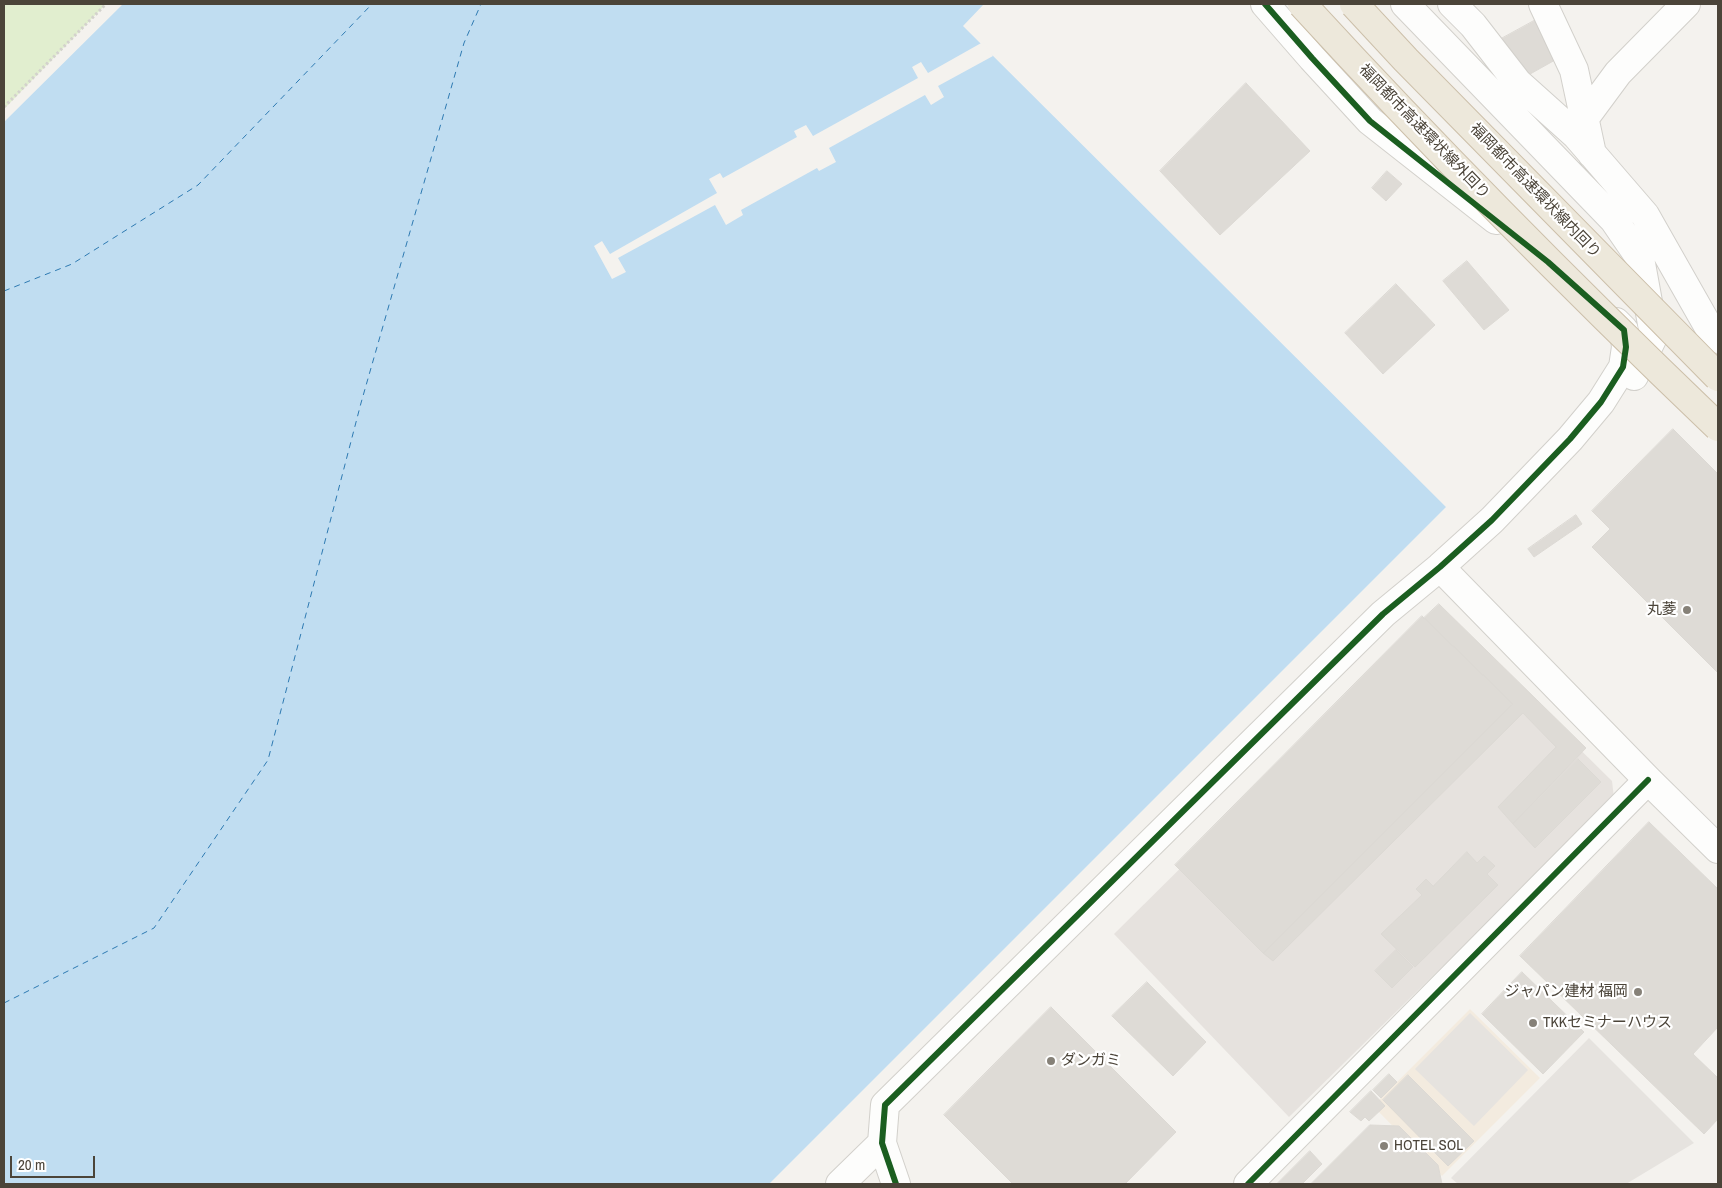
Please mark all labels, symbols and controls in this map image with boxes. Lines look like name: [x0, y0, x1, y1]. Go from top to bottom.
street label: 福岡都市高速環状線外回り: [1355, 61, 1493, 203]
street label: 福岡都市高速環状線内回り: [1466, 120, 1604, 262]
place label: 丸菱: [1647, 601, 1677, 619]
marker: 丸菱: [1681, 604, 1693, 616]
place label: ジャパン建材 福岡: [1505, 983, 1628, 1001]
marker: ジャパン建材 福岡: [1632, 986, 1644, 998]
place label: TKKセミナーハウス: [1543, 1014, 1672, 1032]
marker: TKKセミナーハウス: [1527, 1017, 1539, 1029]
place label: ダンガミ: [1061, 1052, 1121, 1070]
marker: ダンガミ: [1045, 1055, 1057, 1067]
place label: HOTEL SOL: [1394, 1137, 1463, 1155]
marker: HOTEL SOL: [1378, 1140, 1390, 1152]
scale bar: [12, 1146, 98, 1178]
text: 20 m: [18, 1154, 45, 1175]

